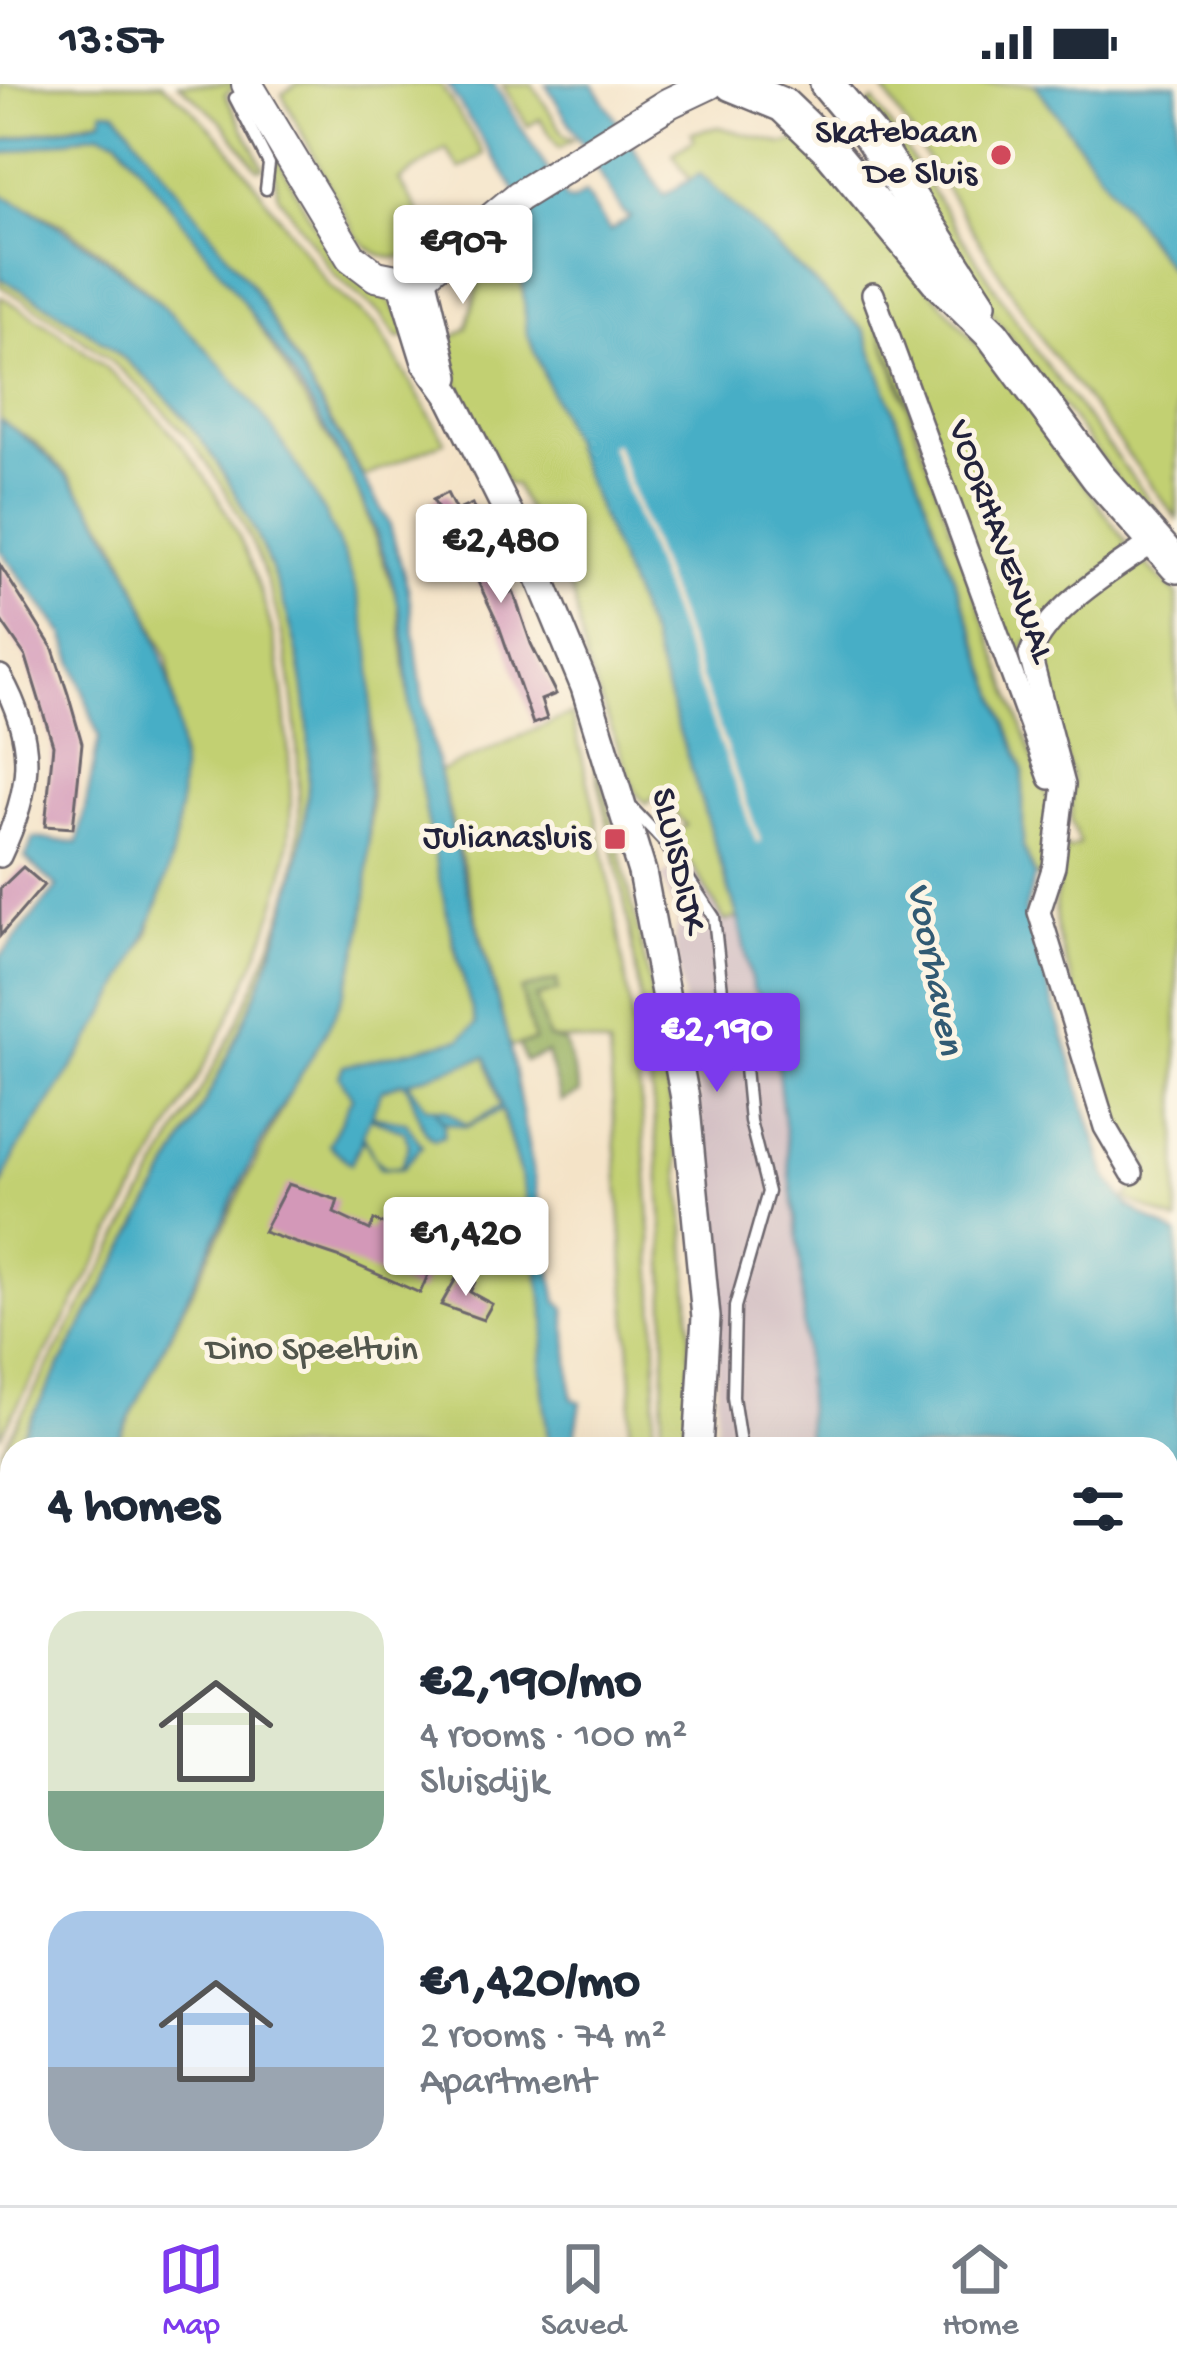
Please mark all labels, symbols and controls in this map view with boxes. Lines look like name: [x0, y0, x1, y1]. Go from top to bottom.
text: 13:57: [60, 16, 163, 69]
place label: Skatebaan De Sluis: [815, 113, 979, 197]
marker: Skatebaan De Sluis: [988, 142, 1014, 168]
pin: €907: [392, 205, 534, 307]
text: €907: [420, 221, 506, 267]
street label: VOORHAVENWAL: [935, 414, 1063, 671]
pin: €2,480: [403, 504, 599, 606]
text: €2,480: [443, 520, 559, 566]
street label: SLUISDIJK: [639, 785, 714, 942]
place label: Julianasluis: [423, 818, 593, 861]
marker: Julianasluis: [602, 826, 628, 852]
water label: Voorhaven: [893, 879, 971, 1059]
pin: €2,190: [619, 993, 815, 1095]
text: €2,190: [661, 1009, 773, 1055]
pin: €1,420: [368, 1197, 564, 1299]
text: €1,420: [411, 1213, 521, 1259]
park label: Dino Speeltuin: [204, 1330, 418, 1373]
icon: filters: [1065, 1476, 1131, 1542]
text: 4 homes: [48, 1479, 219, 1539]
text: €2,190/mo: [420, 1655, 641, 1715]
icon: home: [144, 1659, 288, 1803]
text: 4 rooms · 100 m²: [420, 1715, 687, 1761]
text: Sluisdijk: [420, 1761, 548, 1807]
text: €1,420/mo: [420, 1955, 640, 2015]
icon: home: [144, 1959, 288, 2103]
text: 2 rooms · 74 m²: [420, 2015, 667, 2061]
text: Apartment: [420, 2061, 596, 2107]
tab: Map: [158, 2236, 224, 2346]
tab: Saved: [541, 2236, 626, 2346]
tab: Home: [942, 2236, 1019, 2346]

